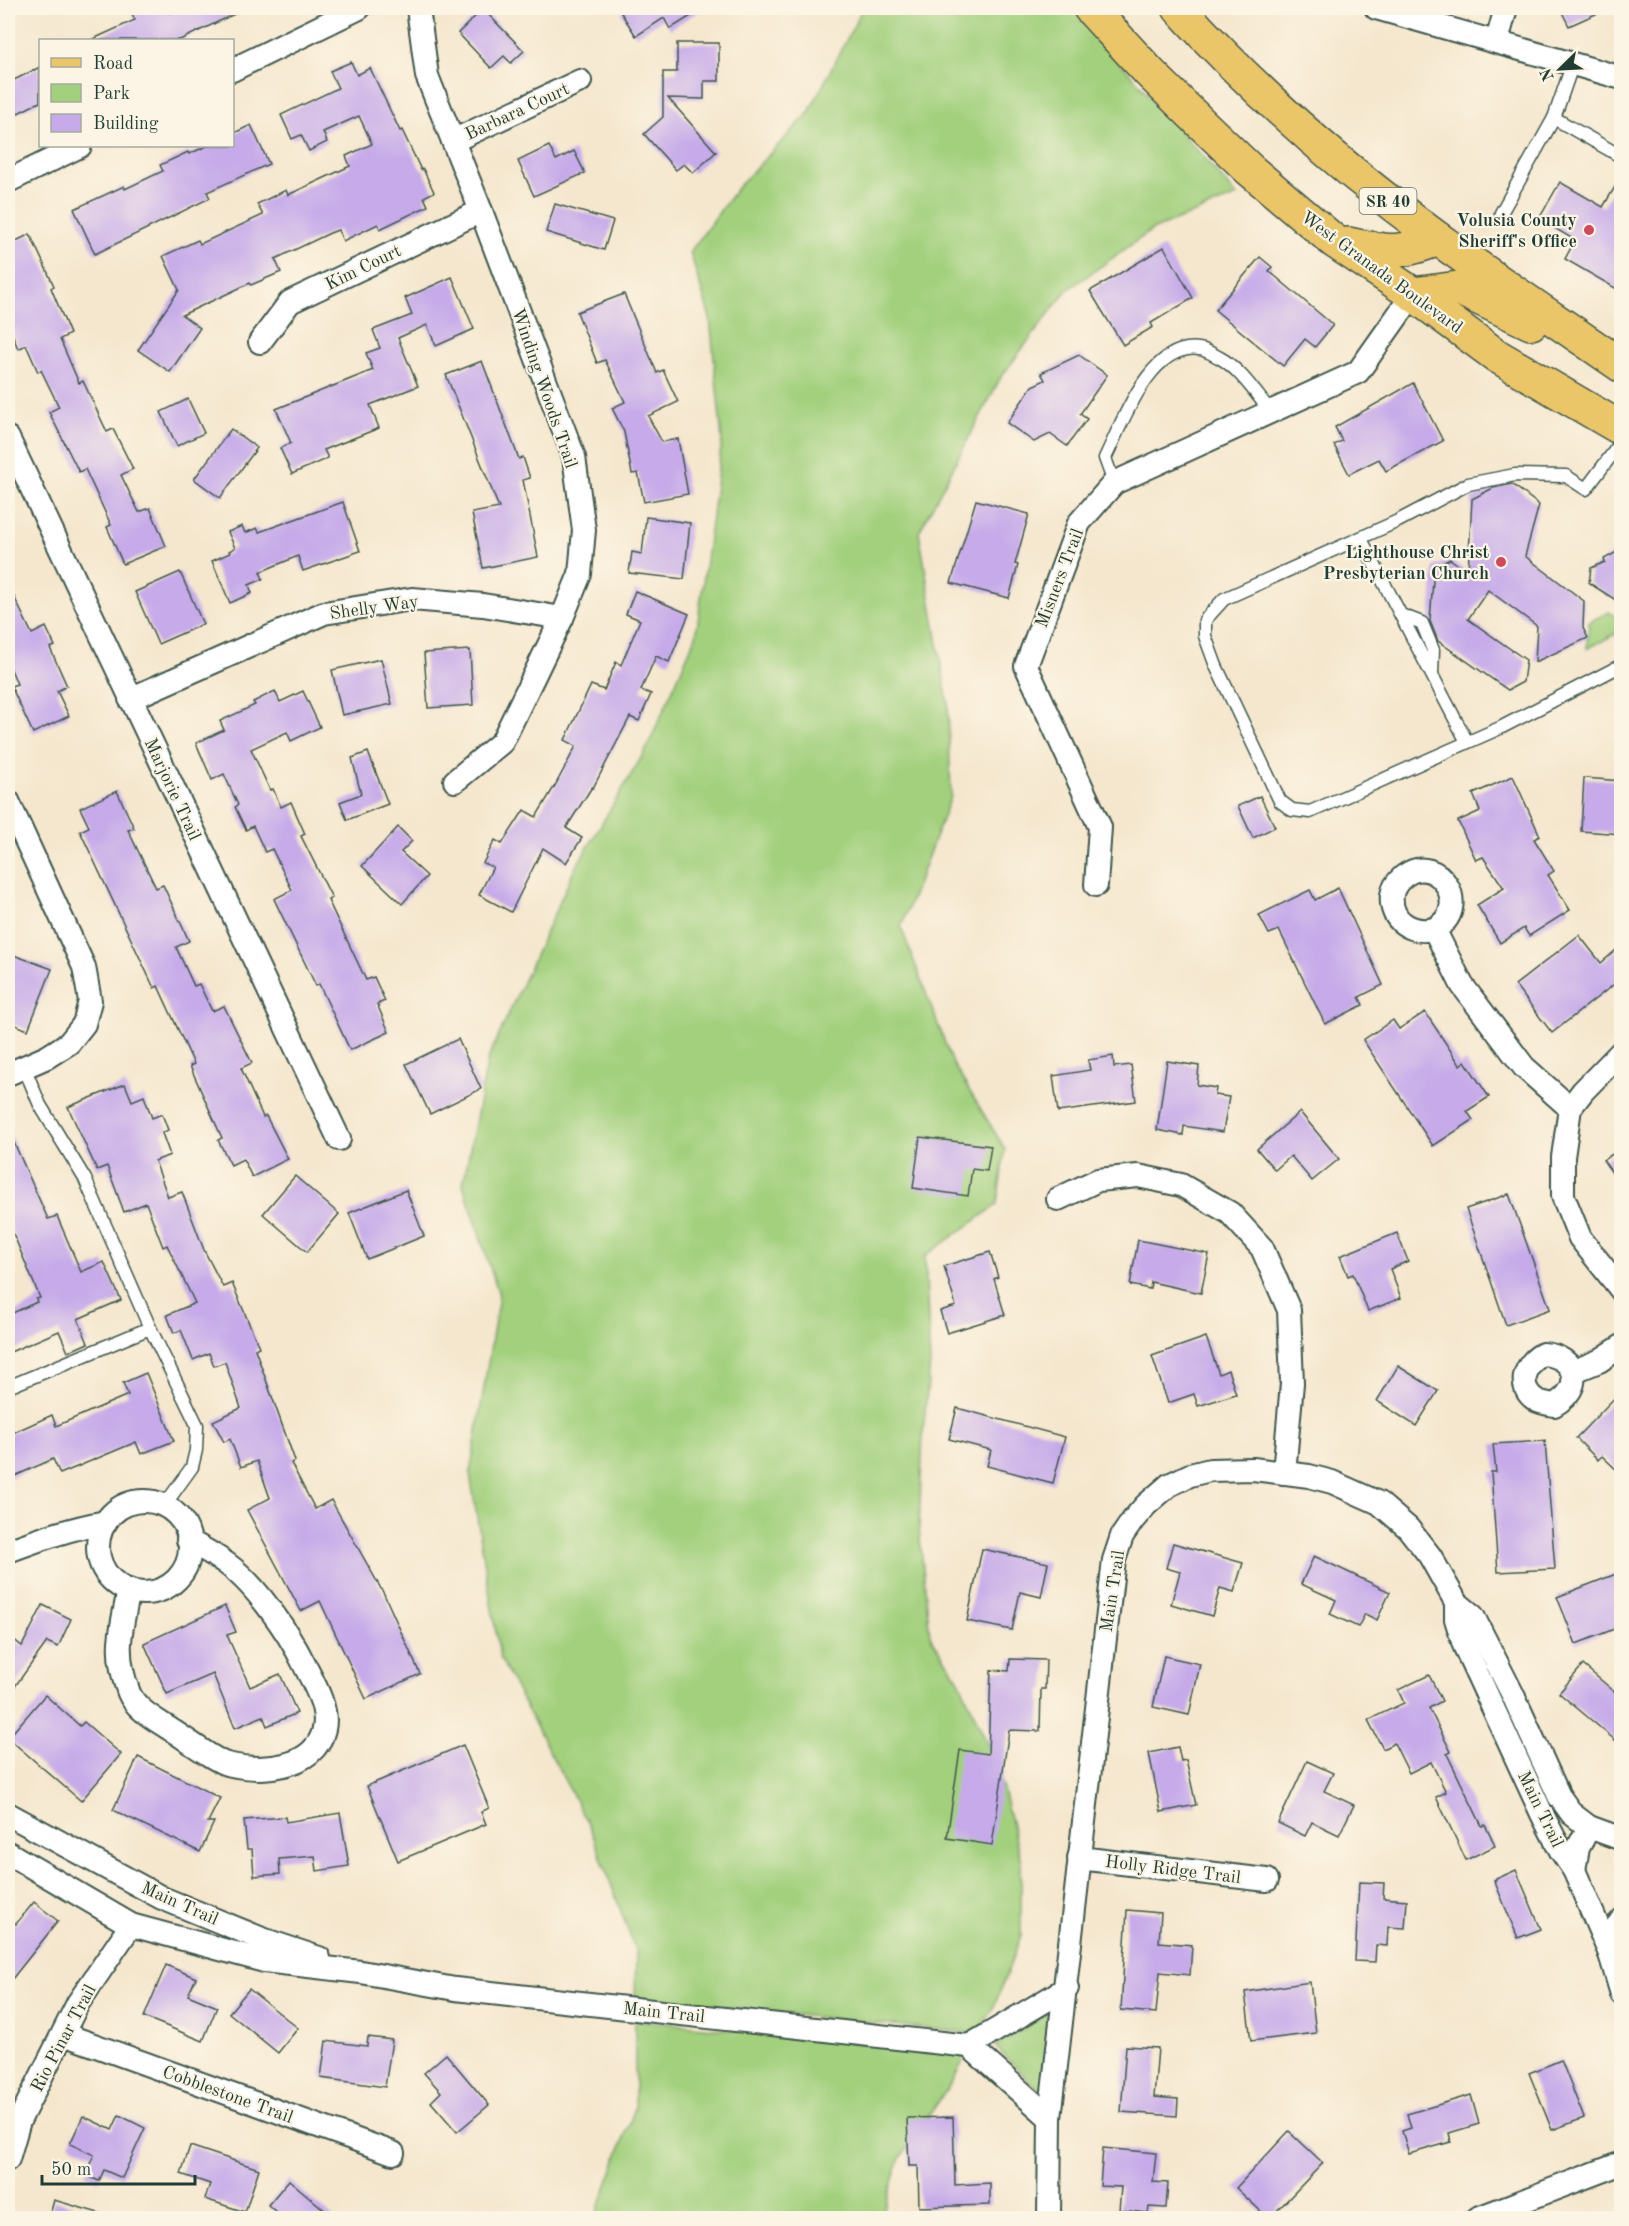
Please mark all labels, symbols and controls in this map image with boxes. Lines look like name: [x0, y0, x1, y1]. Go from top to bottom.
legend: [39, 39, 234, 147]
north arrow: [1530, 39, 1590, 99]
text: Road: [93, 55, 133, 73]
text: N: [1538, 65, 1558, 83]
street label: Barbara Court: [463, 80, 572, 144]
text: Park: [93, 85, 130, 103]
text: Building: [93, 115, 159, 133]
road number: SR 40: [1360, 188, 1416, 214]
street label: West Granada Boulevard: [1297, 208, 1466, 337]
place label: Volusia County Sheriff's Office: [1456, 212, 1577, 251]
marker: Volusia County Sheriff's Office: [1582, 223, 1596, 237]
street label: Kim Court: [323, 242, 404, 294]
street label: Winding Woods Trail: [508, 306, 580, 471]
street label: Misners Trail: [1033, 526, 1087, 631]
place label: Lighthouse Christ Presbyterian Church: [1323, 544, 1489, 583]
marker: Lighthouse Christ Presbyterian Church: [1494, 555, 1508, 569]
street label: Shelly Way: [329, 593, 420, 623]
street label: Marjorie Trail: [141, 736, 204, 843]
street label: Main Trail: [1098, 1549, 1128, 1633]
street label: Main Trail: [1514, 1768, 1566, 1851]
street label: Holly Ridge Trail: [1104, 1853, 1242, 1887]
street label: Main Trail: [138, 1879, 221, 1929]
street label: Rio Pinar Trail: [28, 1982, 100, 2095]
street label: Main Trail: [622, 2000, 706, 2026]
street label: Cobblestone Trail: [160, 2063, 295, 2127]
scale bar: [42, 2148, 195, 2186]
text: 50 m: [51, 2161, 91, 2179]

